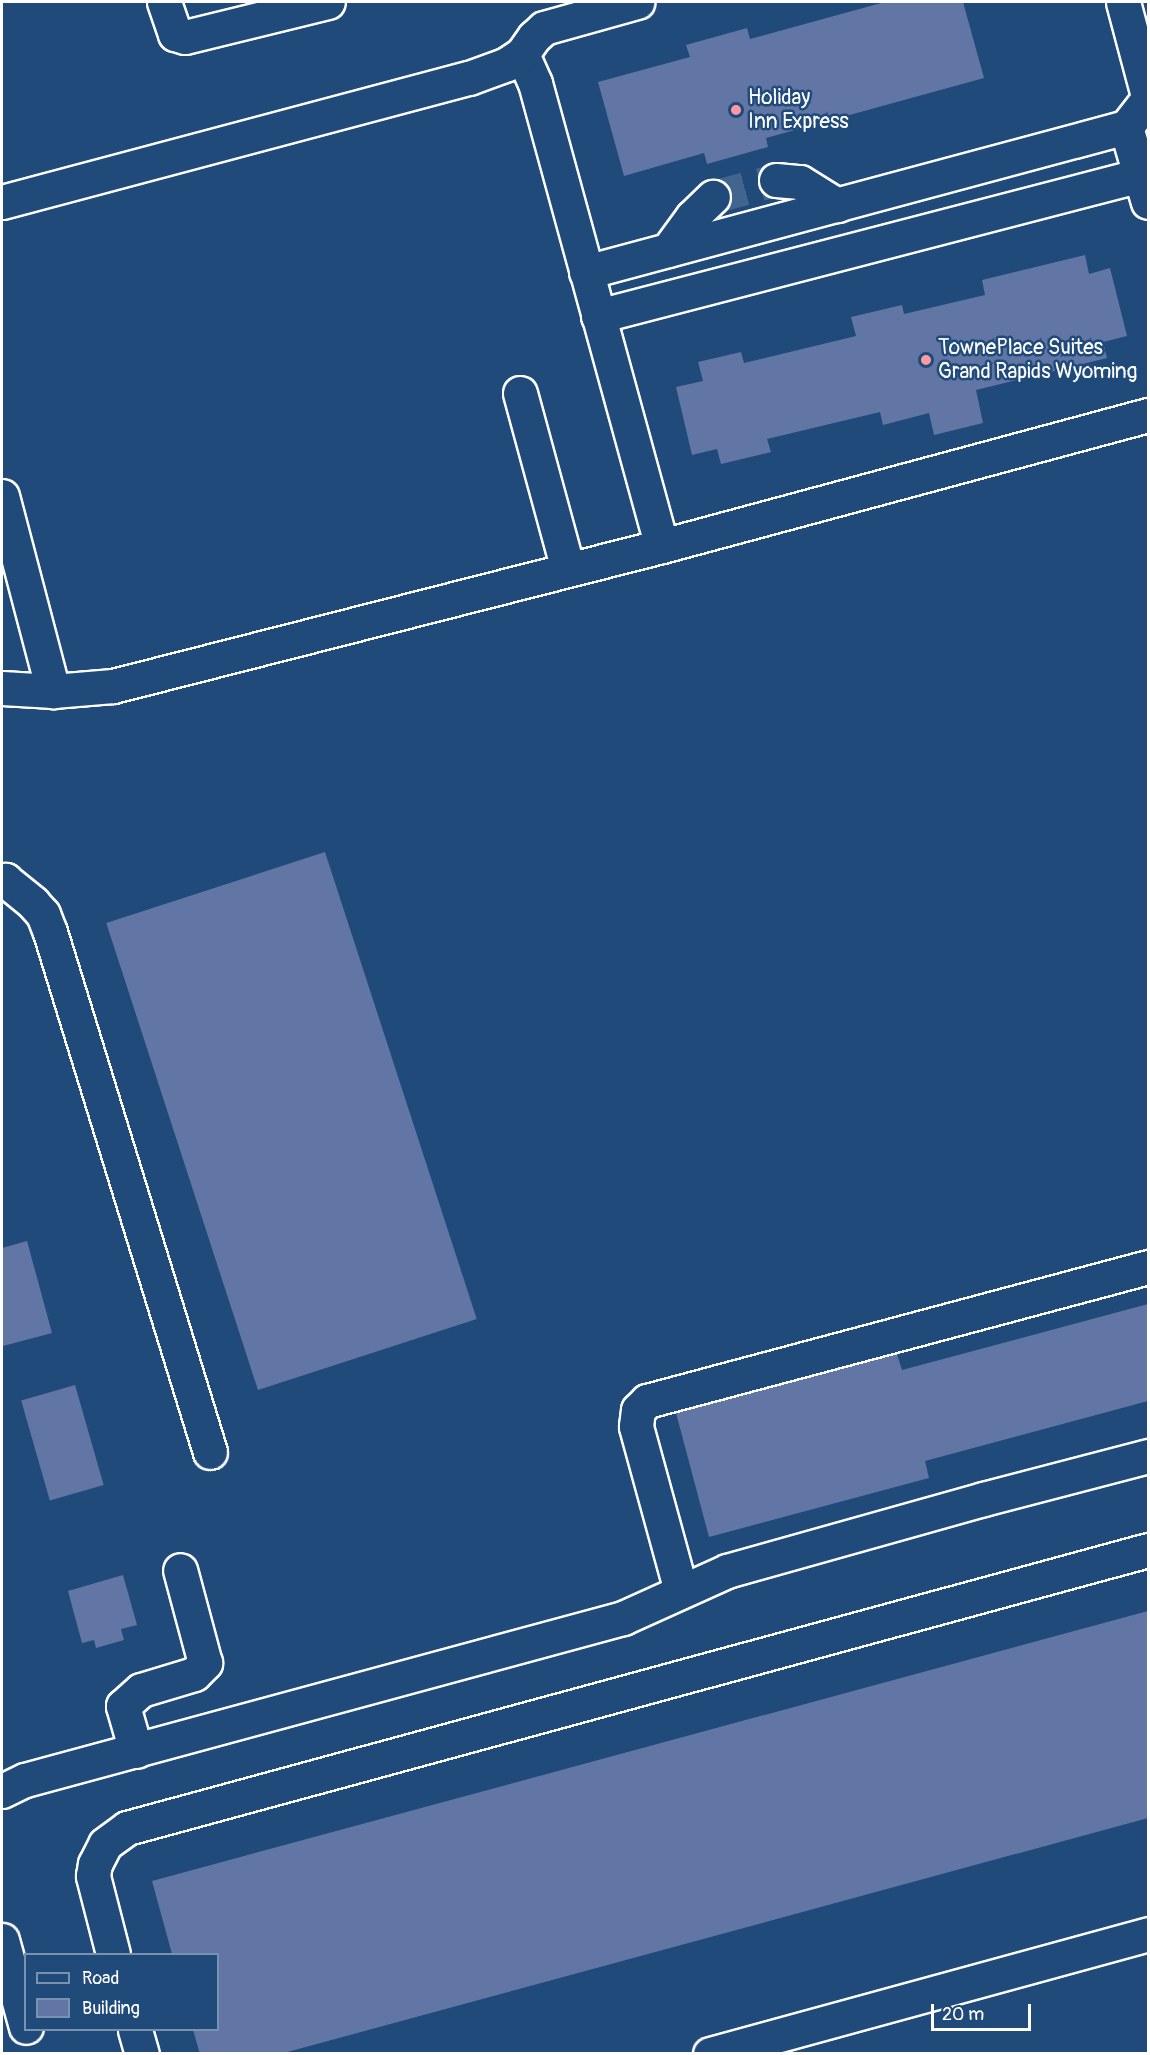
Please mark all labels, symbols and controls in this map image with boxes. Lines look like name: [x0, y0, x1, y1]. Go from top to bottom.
place label: Holiday Inn Express: [748, 85, 849, 135]
marker: Holiday Inn Express: [729, 103, 743, 117]
place label: TownePlace Suites Grand Rapids Wyoming: [938, 335, 1137, 385]
marker: TownePlace Suites Grand Rapids Wyoming: [919, 353, 933, 367]
legend: [24, 1953, 219, 2031]
text: Road: [82, 1967, 119, 1990]
scale bar: [934, 1992, 1034, 2030]
text: Building: [82, 1997, 140, 2020]
text: 20 m: [942, 2003, 984, 2026]

